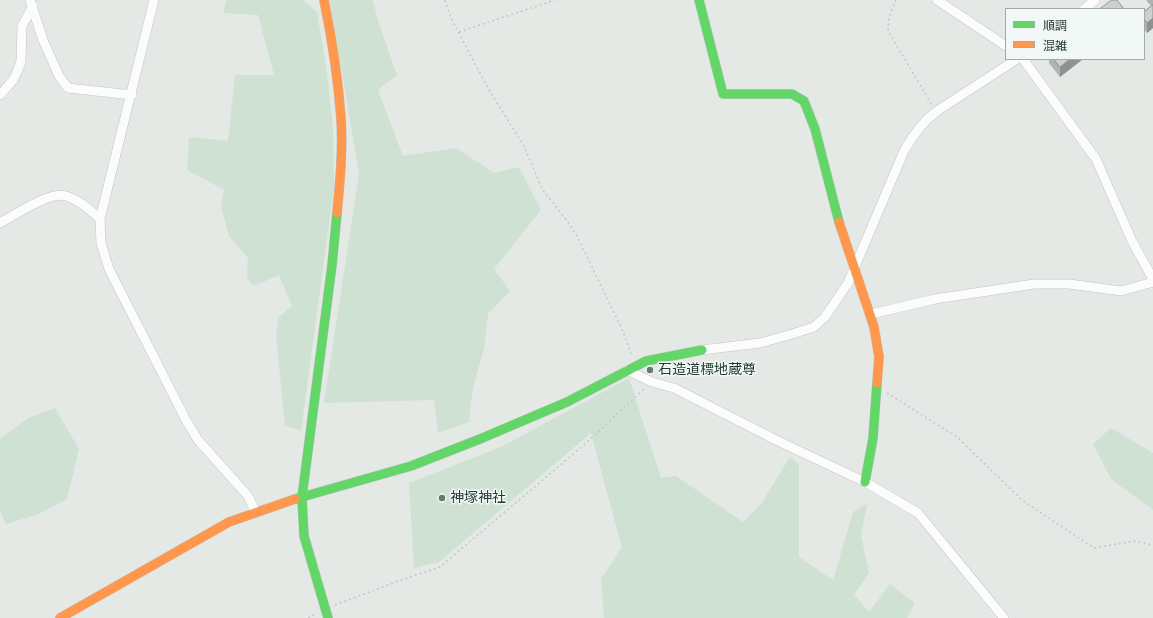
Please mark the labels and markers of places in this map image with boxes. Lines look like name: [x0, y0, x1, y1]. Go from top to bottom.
place label: 石造道標地蔵尊: [658, 362, 756, 378]
marker: 石造道標地蔵尊: [645, 365, 655, 375]
place label: 神塚神社: [450, 490, 506, 506]
marker: 神塚神社: [437, 493, 447, 503]

